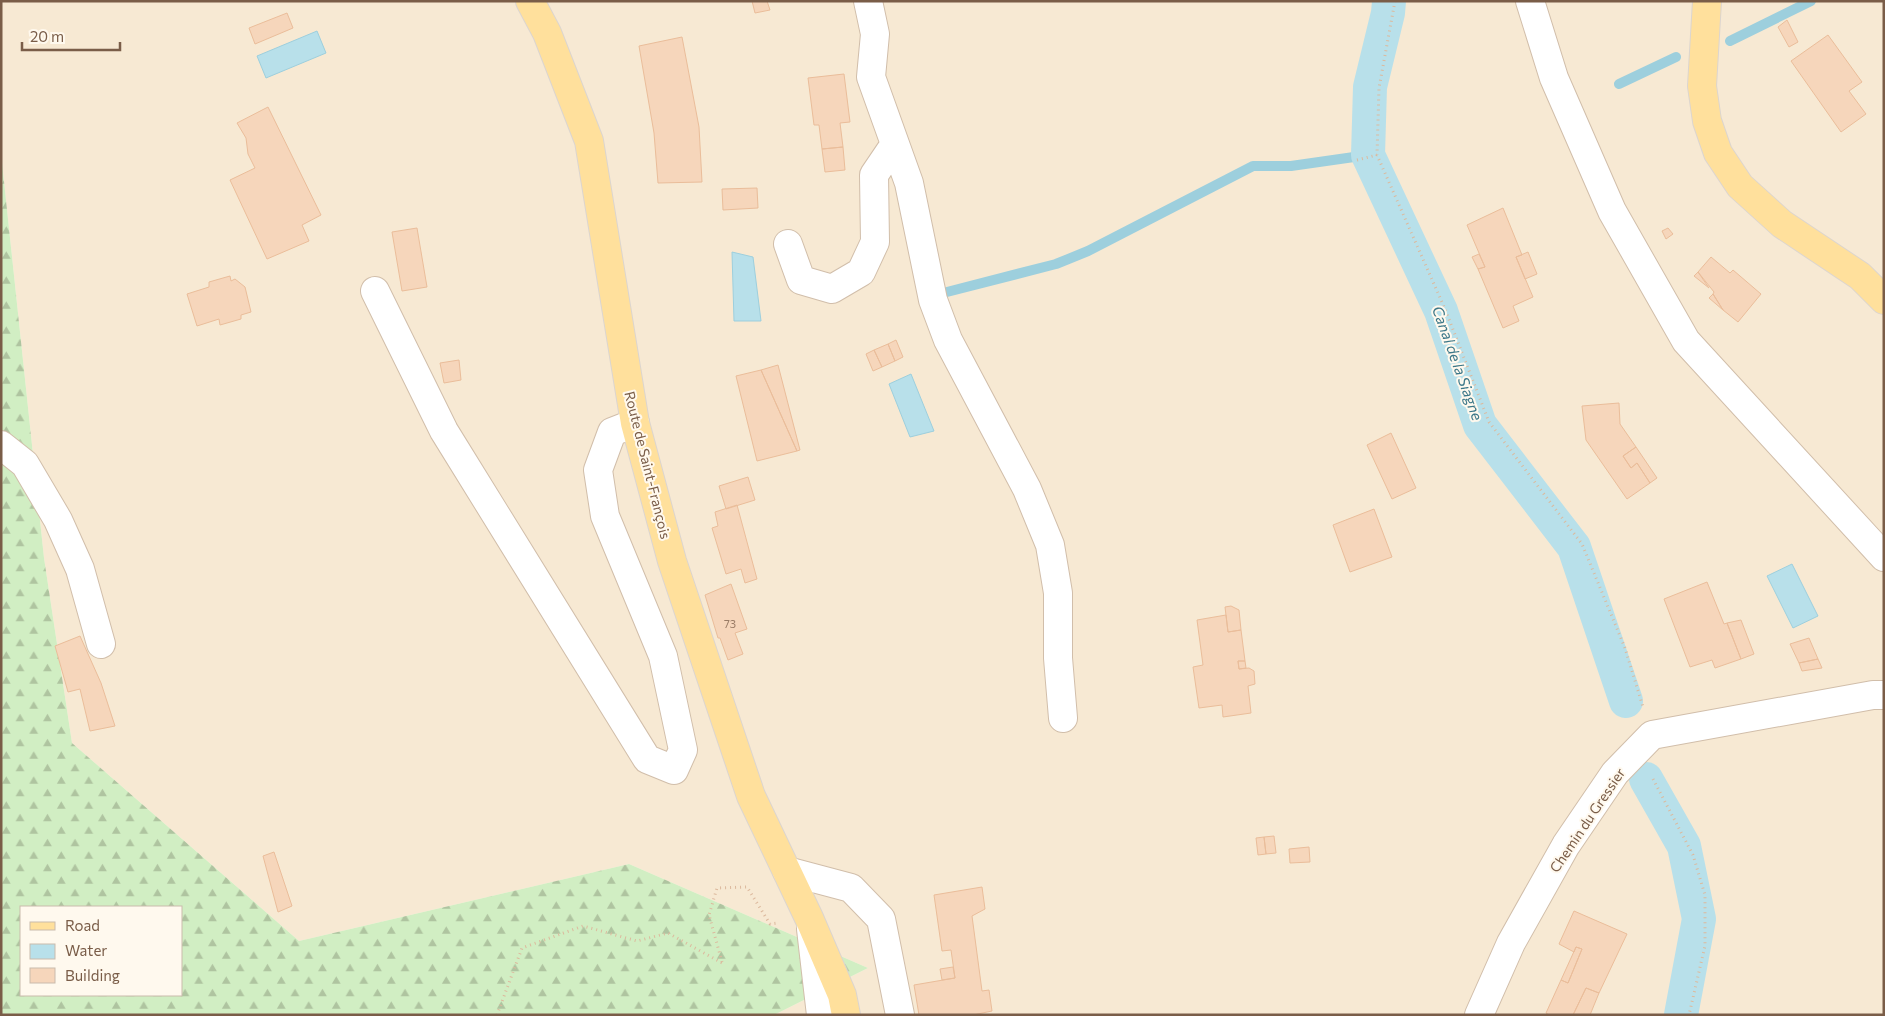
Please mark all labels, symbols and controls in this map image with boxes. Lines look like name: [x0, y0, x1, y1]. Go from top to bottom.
scale bar: [22, 20, 120, 52]
text: 20 m: [30, 27, 64, 45]
water label: Canal de la Siagne: [1429, 303, 1487, 423]
street label: Route de Saint-François: [621, 389, 675, 541]
house number: 73: [724, 617, 736, 630]
street label: Chemin du Gressier: [1546, 764, 1628, 875]
legend: [20, 906, 182, 996]
text: Road: [65, 916, 100, 934]
text: Water: [65, 941, 107, 959]
text: Building: [65, 966, 120, 984]

